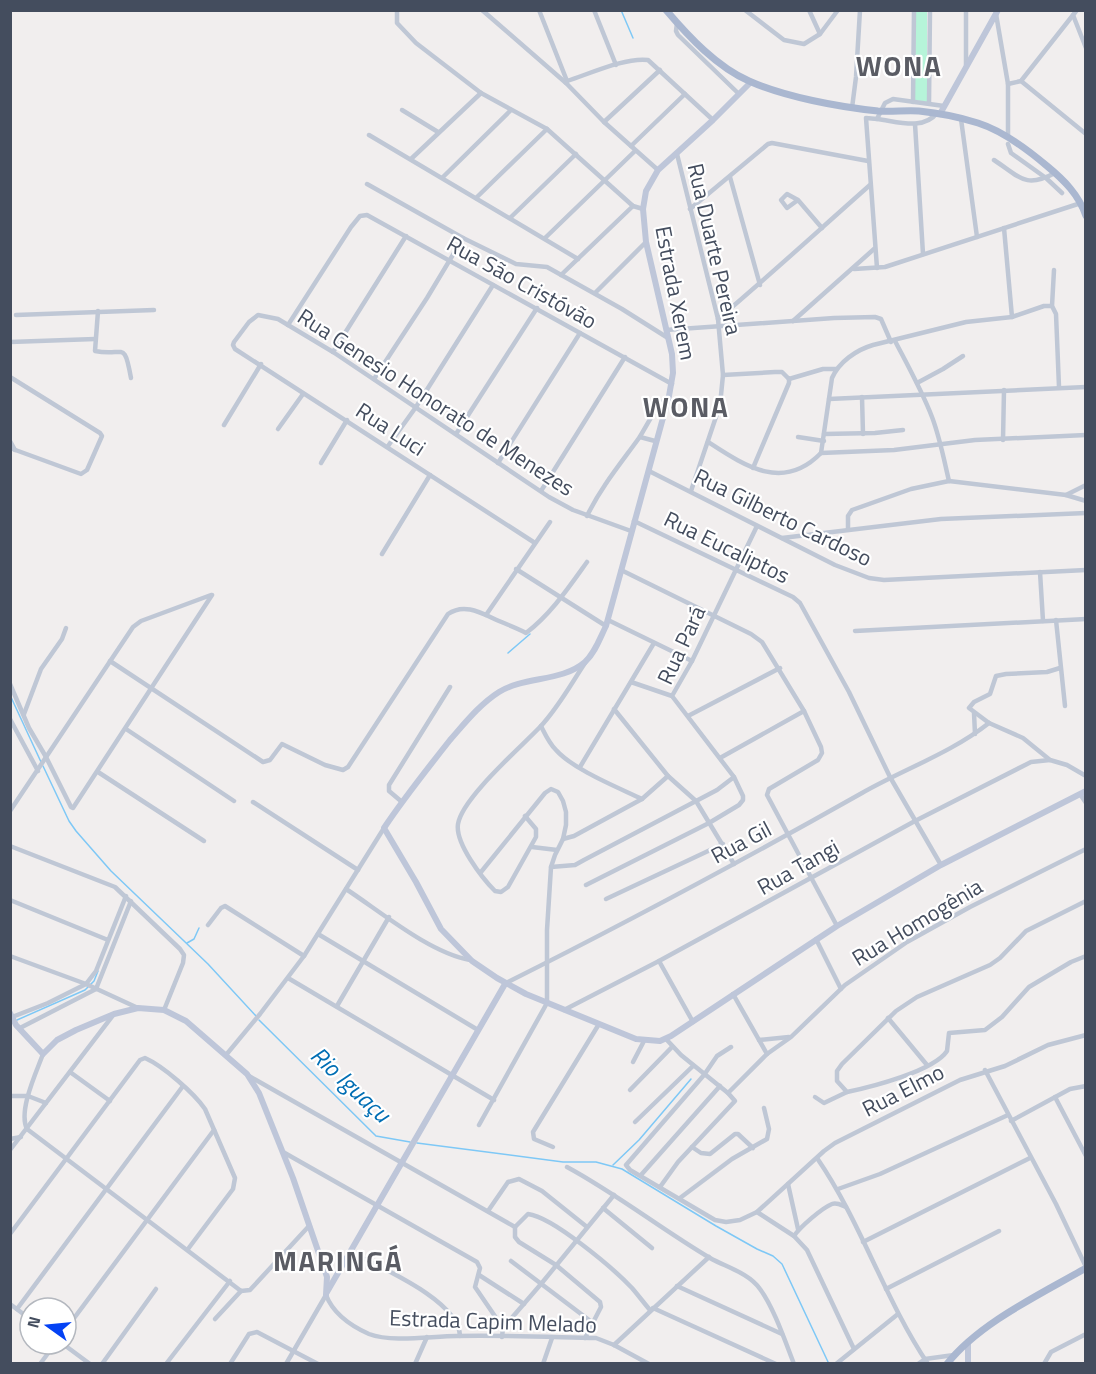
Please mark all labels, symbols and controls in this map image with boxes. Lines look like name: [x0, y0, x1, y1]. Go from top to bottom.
district label: WONA: [856, 44, 942, 87]
street label: Rua Duarte Pereira: [679, 160, 751, 338]
street label: Estrada Xerem: [646, 223, 706, 363]
street label: Rua São Cristóvão: [441, 227, 603, 337]
street label: Rua Genesio Honorato de Menezes: [291, 300, 581, 504]
district label: WONA: [643, 385, 729, 428]
street label: Rua Luci: [349, 394, 433, 464]
street label: Rua Gilberto Cardoso: [688, 459, 878, 575]
street label: Rua Eucaliptos: [658, 502, 796, 592]
street label: Rua Pará: [648, 600, 714, 690]
street label: Rua Gil: [705, 812, 777, 872]
street label: Rua Tangi: [751, 830, 845, 904]
street label: Rua Homogênia: [845, 869, 989, 975]
water label: Rio Iguaçu: [303, 1037, 401, 1132]
street label: Rua Elmo: [856, 1055, 950, 1125]
district label: MARINGÁ: [273, 1239, 403, 1282]
north arrow: [18, 1296, 78, 1356]
street label: Estrada Capim Melado: [389, 1300, 597, 1342]
text: N: [20, 1314, 47, 1331]

